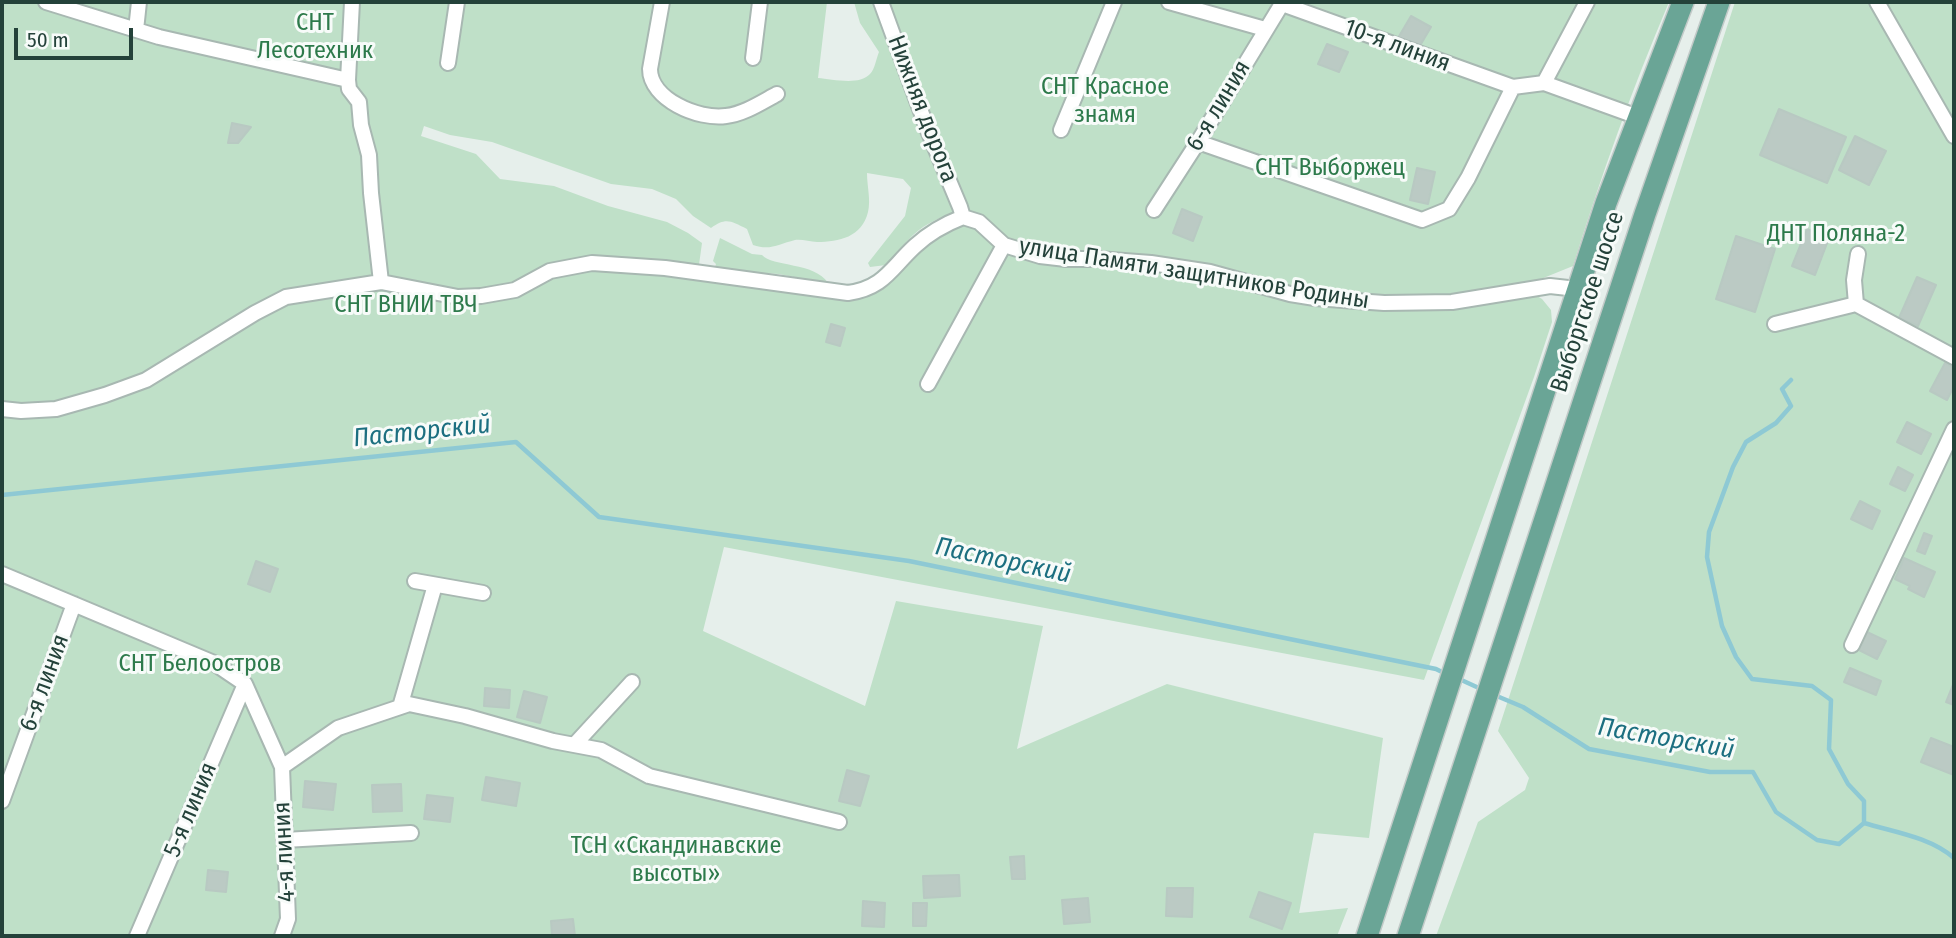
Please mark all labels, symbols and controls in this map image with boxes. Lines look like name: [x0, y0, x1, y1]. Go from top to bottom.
park label: СНТ Лесотехник: [257, 9, 373, 65]
scale bar: [18, 14, 136, 58]
street label: 10-я линия: [1340, 14, 1454, 78]
text: 50 m: [27, 27, 69, 53]
street label: Нижняя дорога: [881, 31, 963, 187]
street label: 6-я линия: [1181, 55, 1257, 157]
park label: СНТ Красное знамя: [1041, 73, 1169, 129]
park label: СНТ Выборжец: [1255, 154, 1405, 182]
street label: Выборгское шоссе: [1545, 208, 1631, 396]
park label: ДНТ Поляна-2: [1767, 220, 1905, 248]
street label: улица Памяти защитников Родины: [1017, 232, 1371, 316]
park label: СНТ ВНИИ ТВЧ: [334, 291, 478, 319]
water label: Пасторский: [352, 409, 492, 455]
water label: Пасторский: [932, 531, 1074, 591]
street label: 6-я линия: [14, 631, 76, 735]
park label: СНТ Белоостров: [119, 650, 281, 678]
water label: Пасторский: [1595, 712, 1737, 766]
street label: 5-я линия: [158, 758, 224, 862]
street label: 4-я линия: [268, 801, 302, 903]
park label: ТСН «Скандинавские высоты»: [571, 832, 781, 888]

